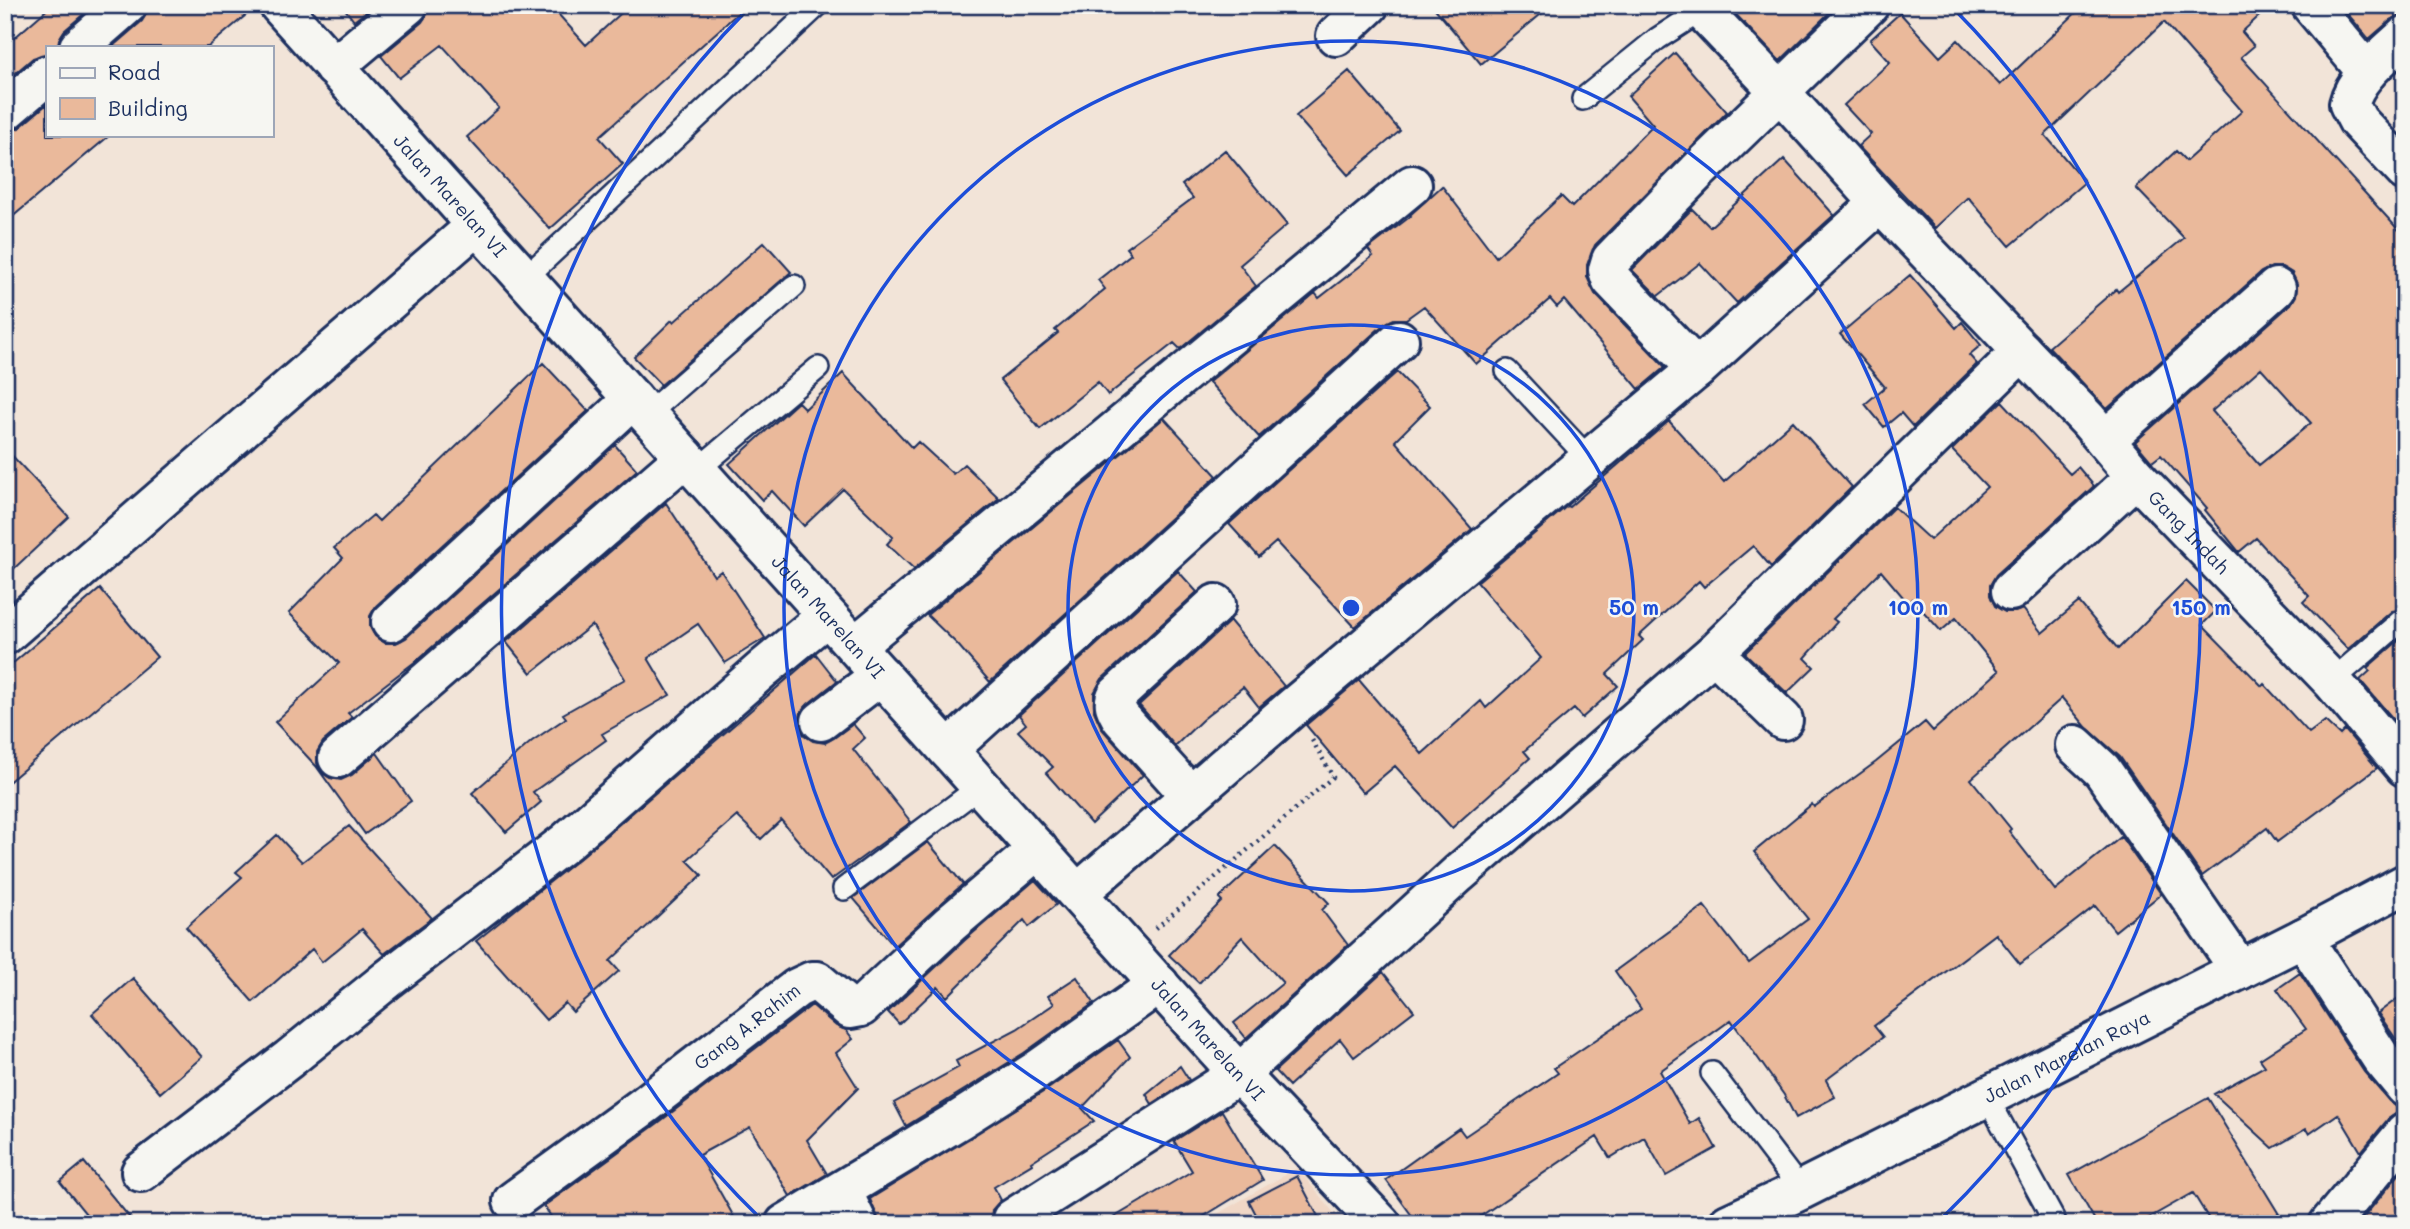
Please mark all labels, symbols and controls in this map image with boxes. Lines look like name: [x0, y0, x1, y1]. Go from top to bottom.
legend: [46, 46, 273, 136]
text: Road: [108, 58, 160, 85]
text: Building: [108, 94, 188, 121]
street label: Jalan Marelan VI: [388, 128, 512, 262]
street label: Gang Indah: [2143, 484, 2235, 579]
street label: Jalan Marelan VI: [767, 549, 891, 683]
text: 50 m: [1609, 593, 1659, 620]
text: 100 m: [1888, 593, 1948, 620]
text: 150 m: [2171, 593, 2231, 620]
centre of rings: [1339, 596, 1363, 620]
street label: Jalan Marelan VI: [1146, 972, 1270, 1106]
street label: Gang A.Rahim: [688, 977, 805, 1075]
street label: Jalan Marelan Raya: [1979, 1004, 2154, 1108]

